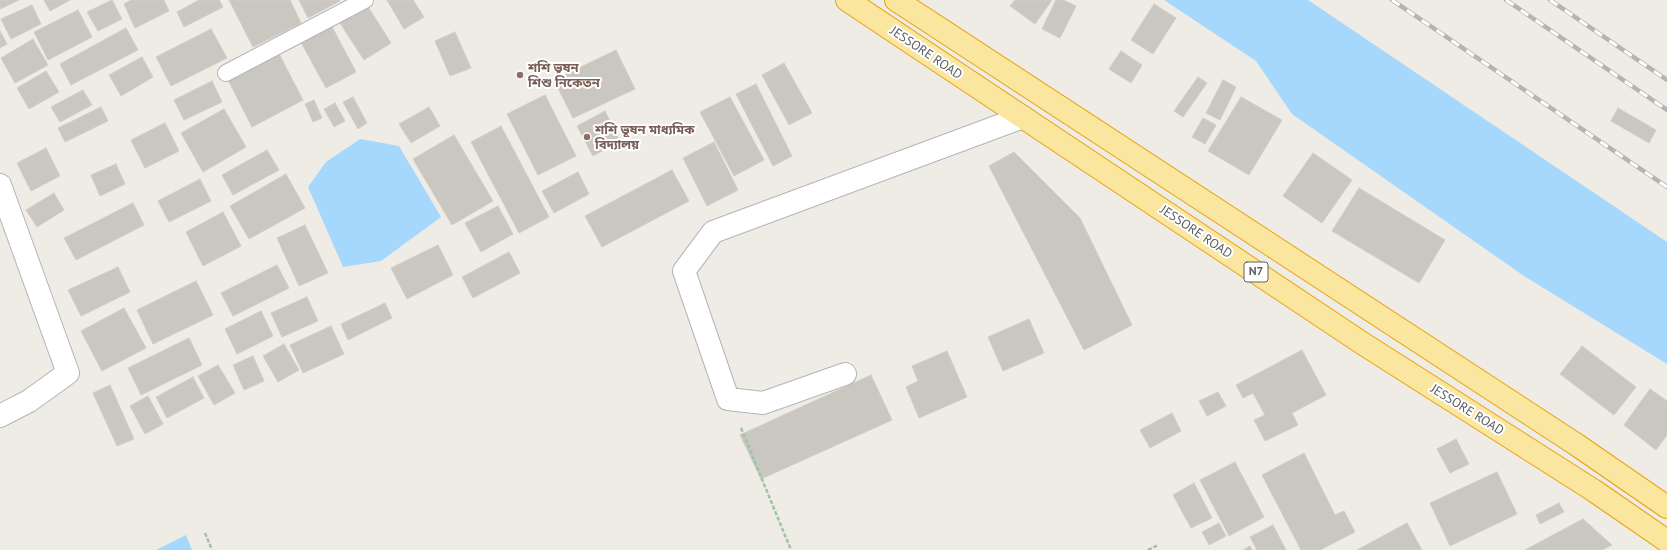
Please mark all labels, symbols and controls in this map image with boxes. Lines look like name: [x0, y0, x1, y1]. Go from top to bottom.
street label: JESSORE ROAD: [887, 23, 965, 83]
place label: শশি ভূষন শিশু নিকেতন: [528, 60, 600, 91]
marker: শশি ভূষন শিশু নিকেতন: [515, 70, 525, 80]
place label: শশি ভূষন মাধ্যমিক বিদ্যালয়: [595, 122, 695, 153]
marker: শশি ভূষন মাধ্যমিক বিদ্যালয়: [582, 132, 592, 142]
street label: JESSORE ROAD: [1157, 202, 1235, 262]
road number: N7: [1244, 262, 1268, 282]
street label: JESSORE ROAD: [1427, 381, 1507, 439]

